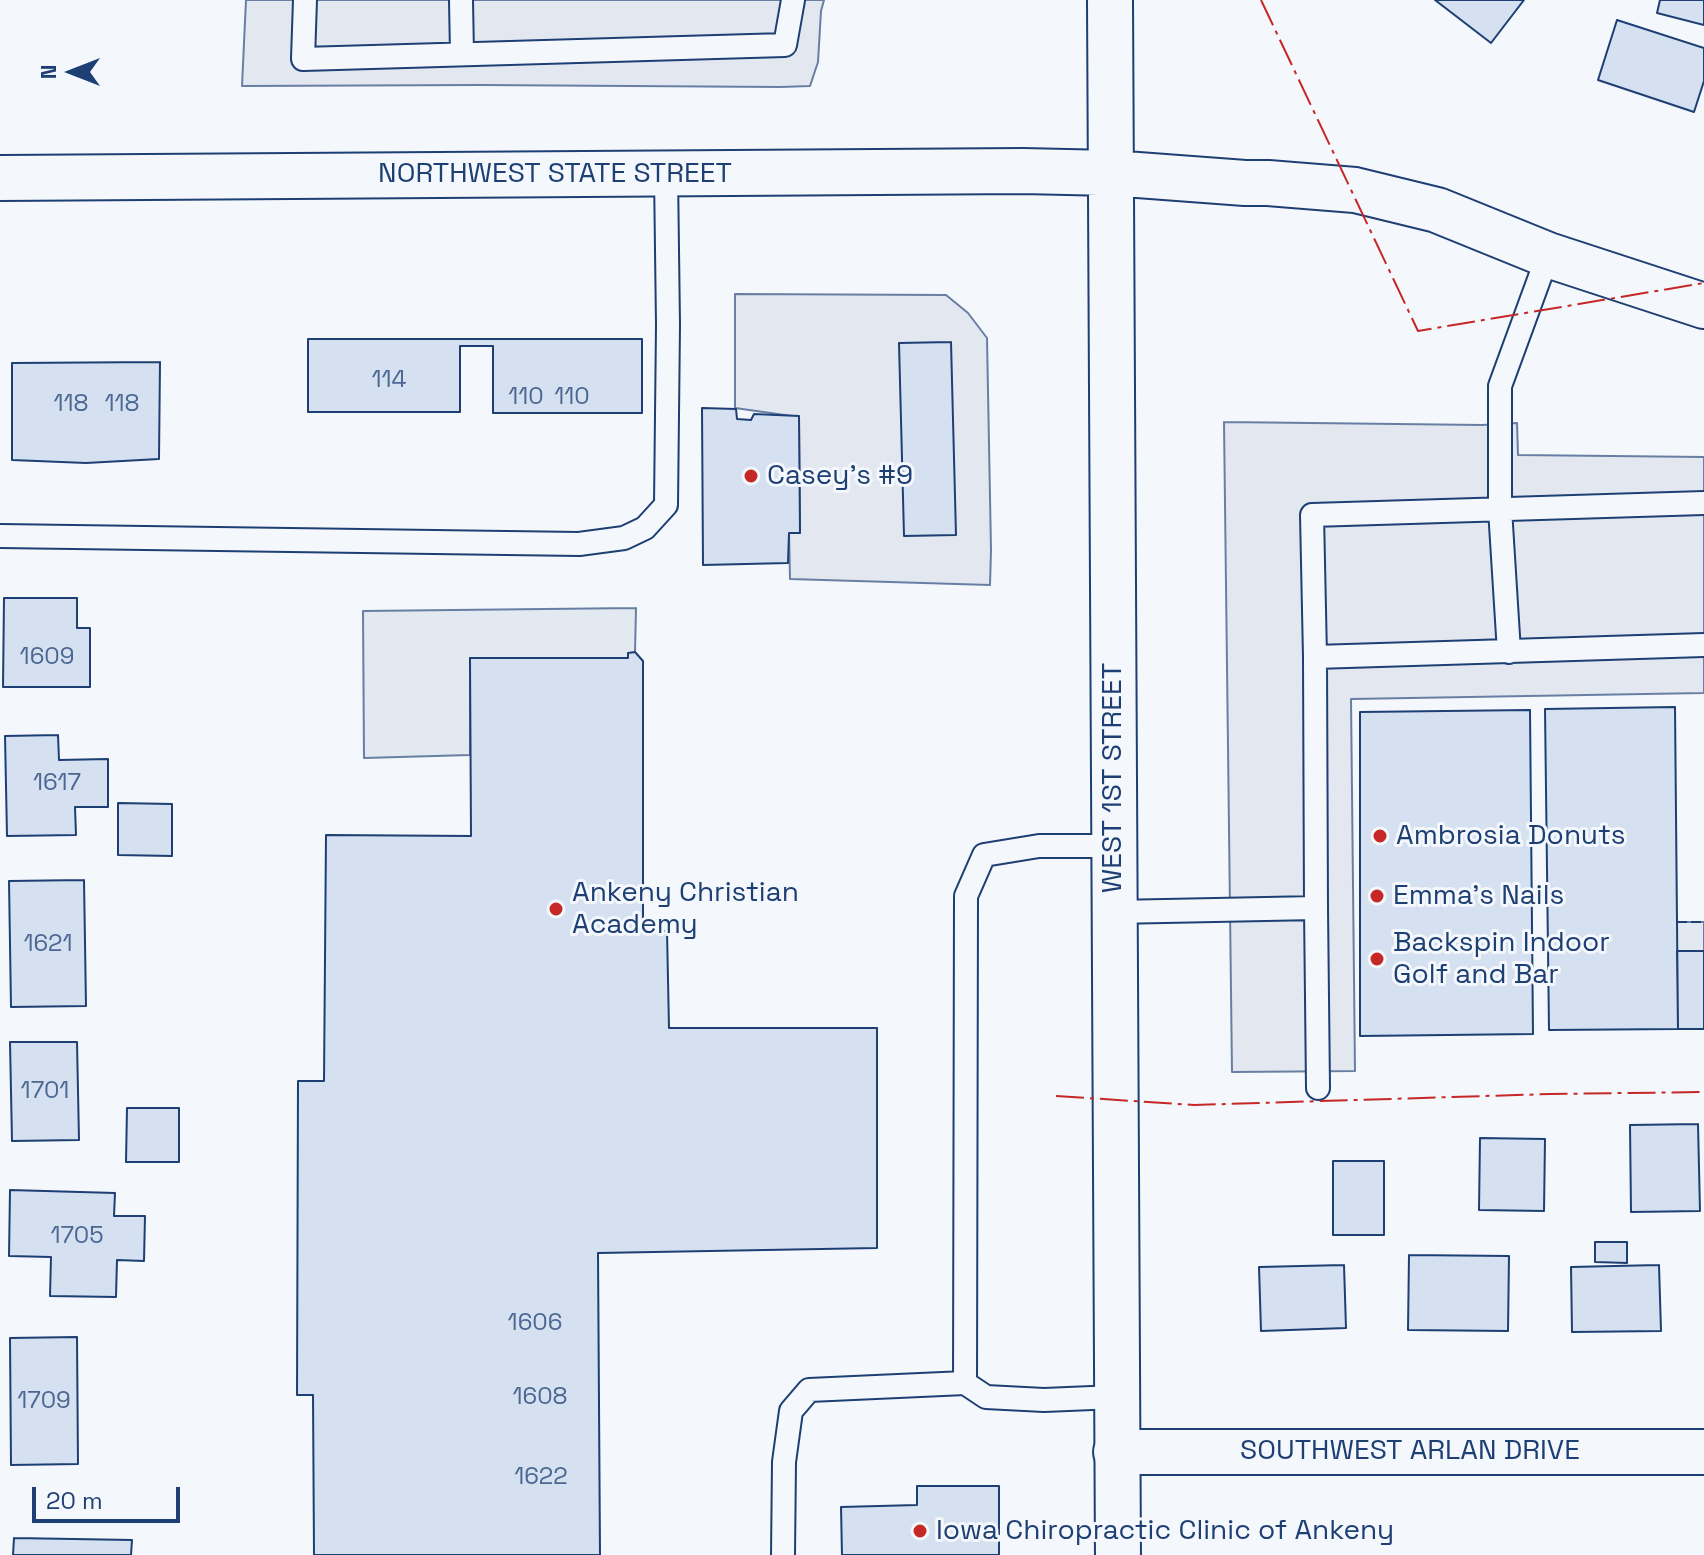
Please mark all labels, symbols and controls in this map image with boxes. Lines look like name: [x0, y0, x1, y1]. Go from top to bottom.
north arrow: [32, 32, 112, 112]
text: N: [34, 65, 62, 79]
street label: NORTHWEST STATE STREET: [378, 157, 732, 191]
house number: 114: [371, 366, 407, 394]
house number: 110: [508, 383, 544, 411]
house number: 110: [554, 383, 590, 411]
house number: 118: [53, 390, 89, 418]
house number: 118: [104, 390, 140, 418]
place label: Casey's #9: [767, 459, 913, 493]
marker: Casey's #9: [742, 467, 760, 485]
house number: 1609: [20, 643, 74, 671]
street label: WEST 1ST STREET: [1096, 663, 1130, 893]
house number: 1617: [33, 769, 81, 797]
place label: Ambrosia Donuts: [1396, 819, 1626, 853]
marker: Ambrosia Donuts: [1371, 827, 1389, 845]
place label: Ankeny Christian Academy: [572, 876, 799, 942]
place label: Emma's Nails: [1393, 879, 1564, 913]
marker: Emma's Nails: [1368, 887, 1386, 905]
marker: Ankeny Christian Academy: [547, 900, 565, 918]
place label: Backspin Indoor Golf and Bar: [1393, 926, 1610, 992]
house number: 1621: [23, 930, 73, 958]
marker: Backspin Indoor Golf and Bar: [1368, 950, 1386, 968]
house number: 1701: [21, 1077, 69, 1105]
house number: 1705: [50, 1222, 104, 1250]
house number: 1606: [508, 1309, 562, 1337]
house number: 1608: [512, 1383, 568, 1411]
house number: 1709: [17, 1387, 71, 1415]
street label: SOUTHWEST ARLAN DRIVE: [1240, 1434, 1580, 1468]
house number: 1622: [514, 1463, 568, 1491]
scale bar: [36, 1471, 184, 1521]
text: 20 m: [46, 1485, 103, 1516]
place label: Iowa Chiropractic Clinic of Ankeny: [936, 1514, 1394, 1548]
marker: Iowa Chiropractic Clinic of Ankeny: [911, 1522, 929, 1540]

